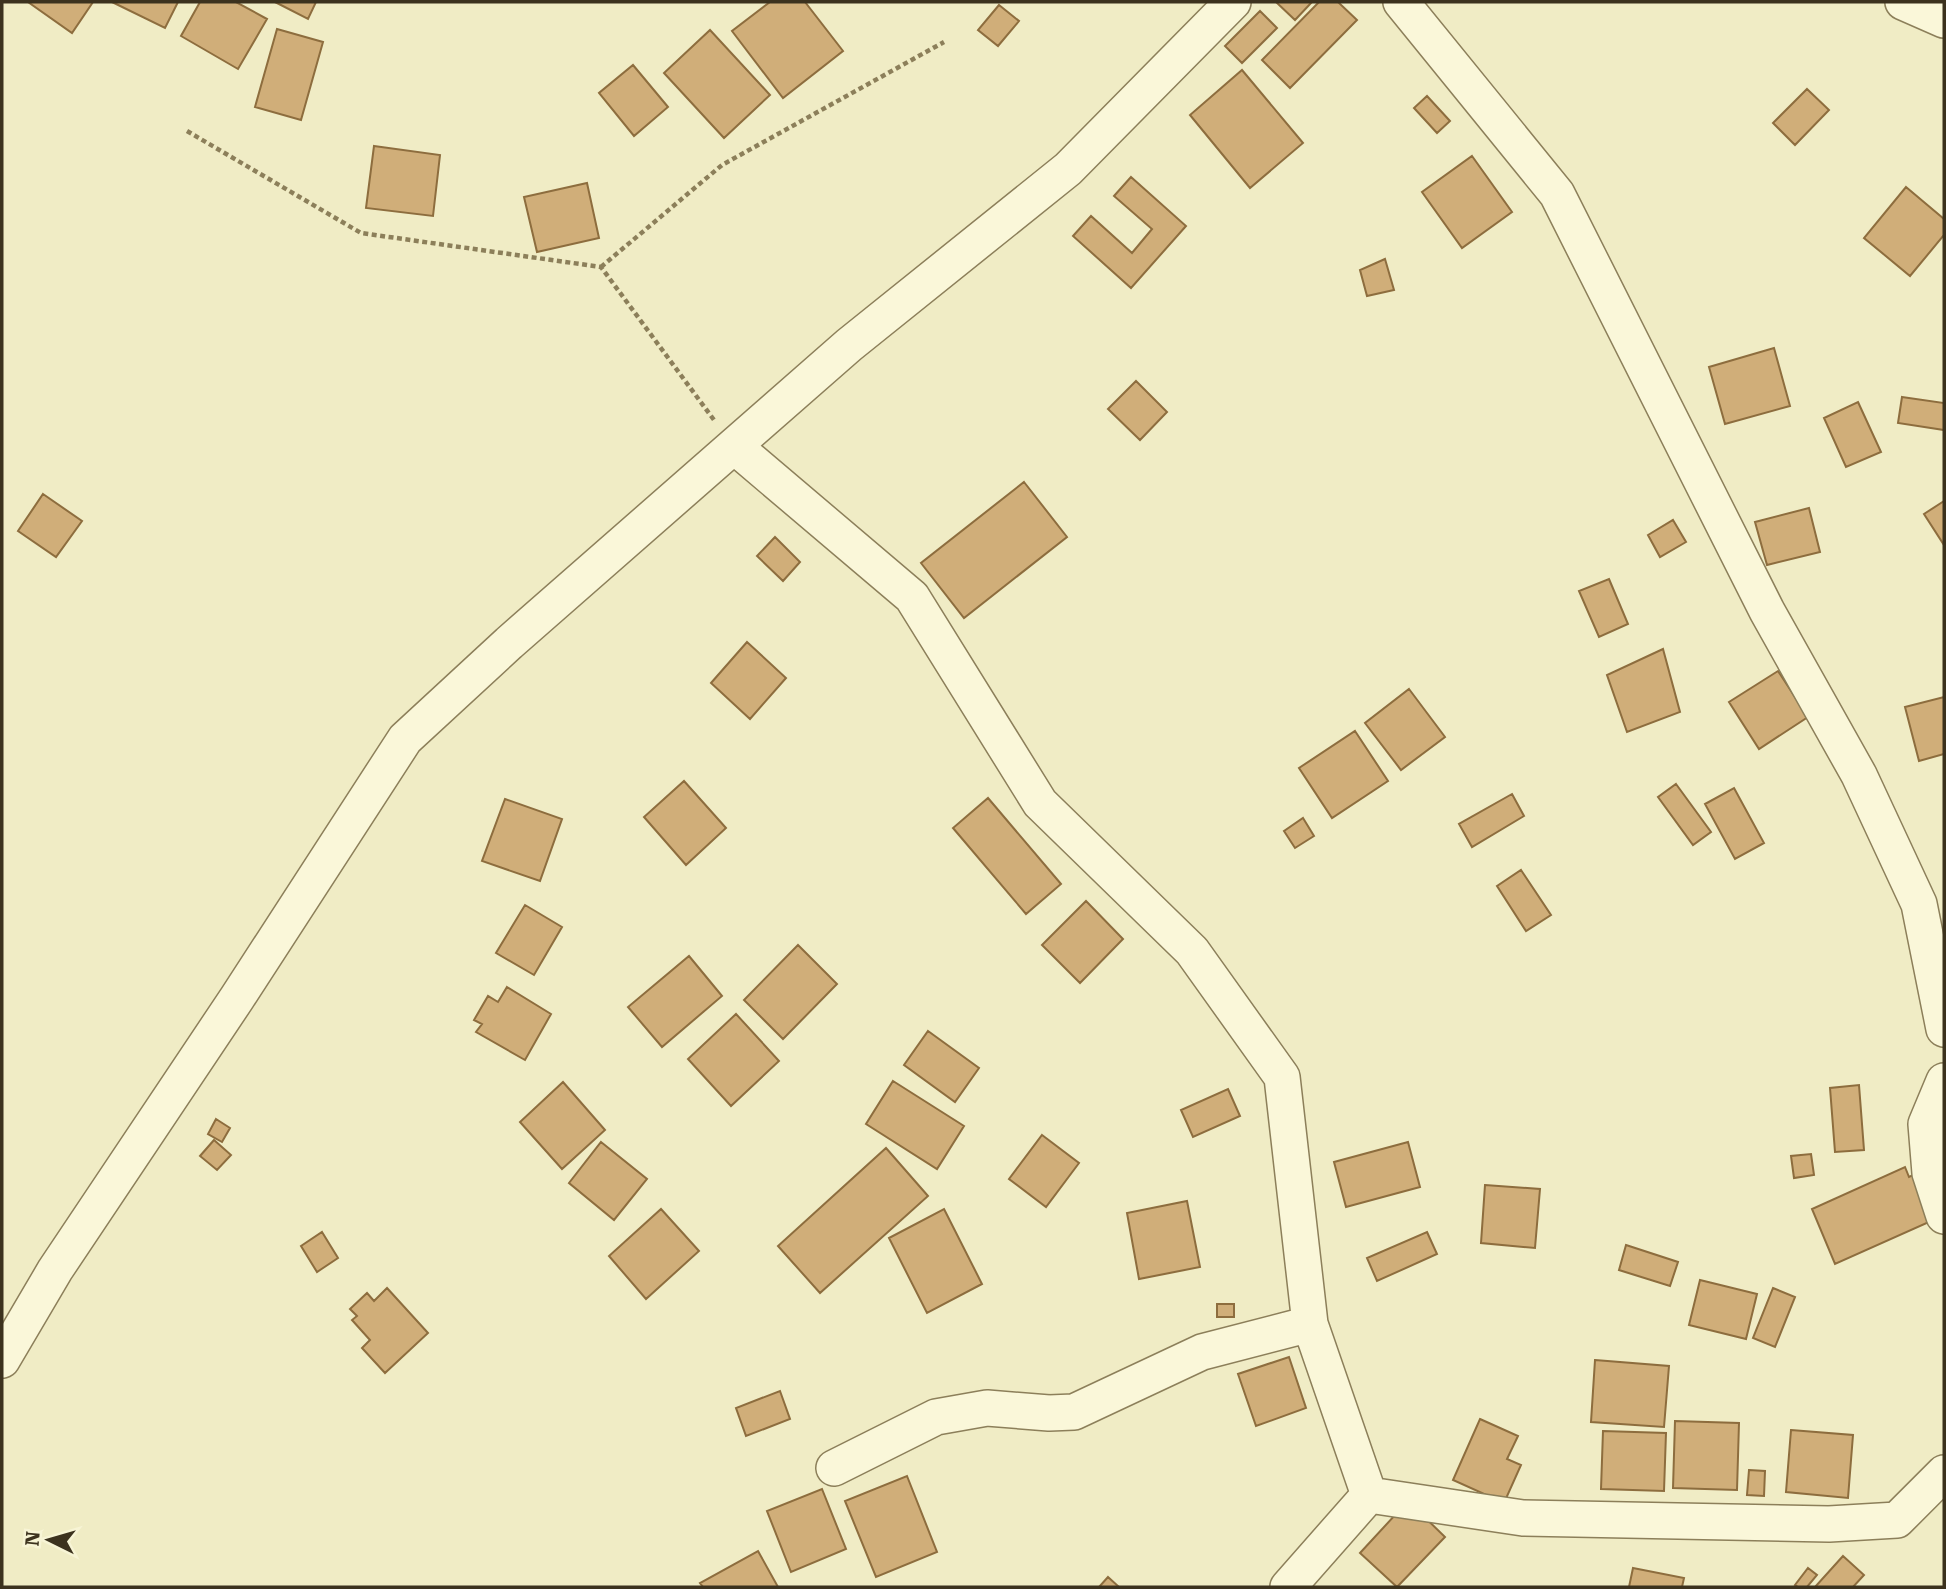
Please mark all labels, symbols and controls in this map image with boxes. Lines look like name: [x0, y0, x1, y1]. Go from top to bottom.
north arrow: [14, 1505, 84, 1575]
text: N: [20, 1530, 45, 1547]

